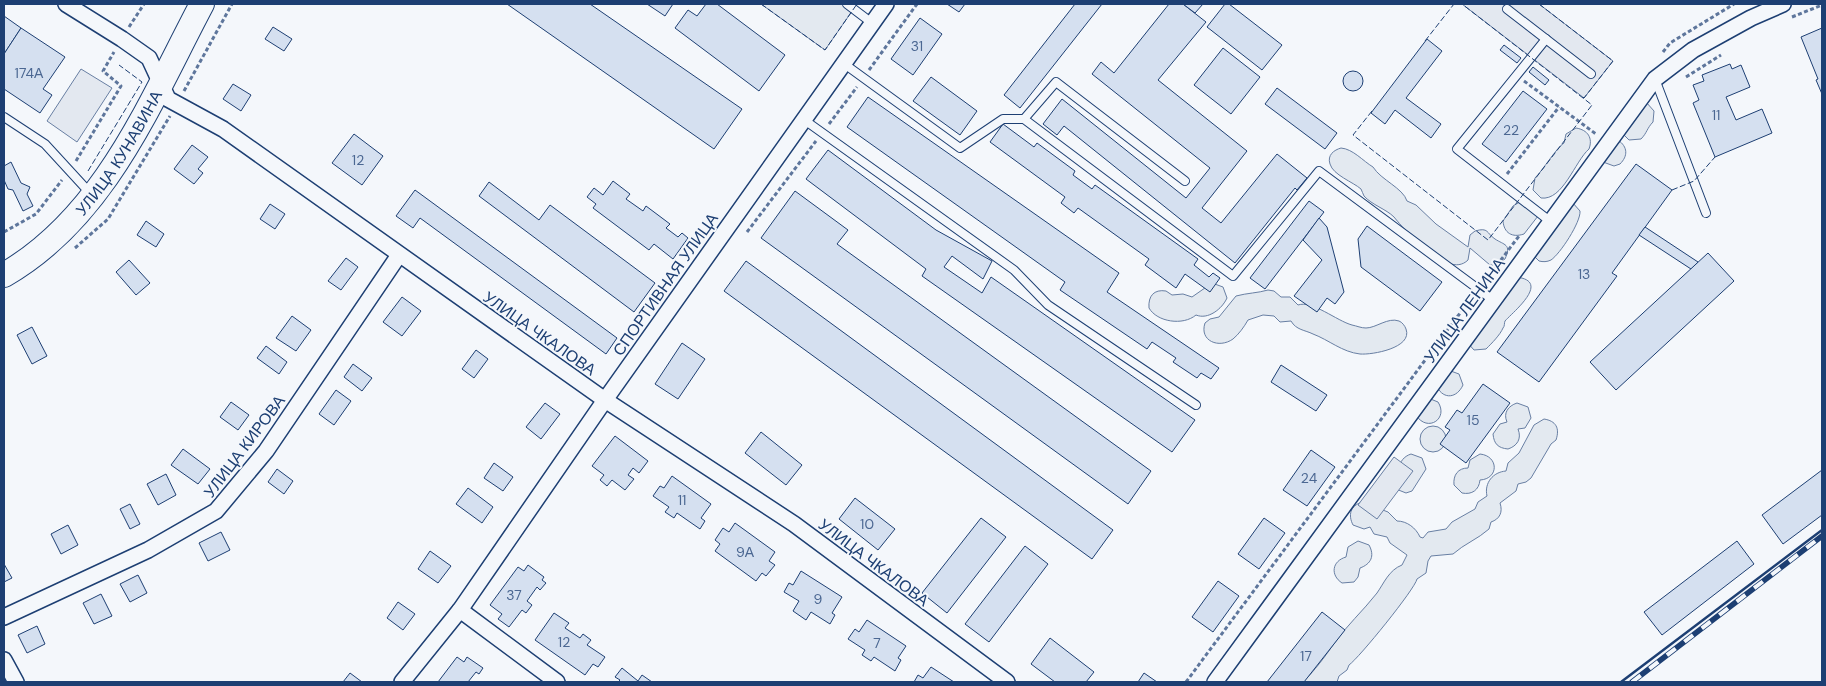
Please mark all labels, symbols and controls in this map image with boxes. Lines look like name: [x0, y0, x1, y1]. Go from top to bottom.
house number: 31: [911, 37, 923, 55]
house number: 174А: [15, 64, 44, 82]
street label: УЛИЦА КУНАВИНА: [71, 87, 167, 220]
house number: 11: [1712, 106, 1720, 124]
house number: 22: [1503, 121, 1519, 139]
house number: 12: [352, 151, 364, 169]
street label: СПОРТИВНАЯ УЛИЦА: [608, 209, 723, 360]
street label: УЛИЦА ЛЕНИНА: [1419, 253, 1510, 367]
house number: 13: [1578, 265, 1590, 283]
street label: УЛИЦА ЧКАЛОВА: [479, 287, 601, 380]
street label: УЛИЦА КИРОВА: [199, 391, 290, 502]
house number: 15: [1467, 411, 1479, 429]
house number: 24: [1301, 469, 1318, 487]
house number: 11: [678, 491, 686, 509]
street label: УЛИЦА ЧКАЛОВА: [814, 514, 933, 611]
house number: 10: [860, 515, 874, 533]
house number: 9А: [736, 543, 755, 561]
house number: 37: [506, 586, 522, 604]
house number: 9: [814, 590, 823, 608]
house number: 12: [558, 633, 570, 651]
house number: 7: [873, 634, 881, 652]
house number: 17: [1300, 647, 1312, 665]

